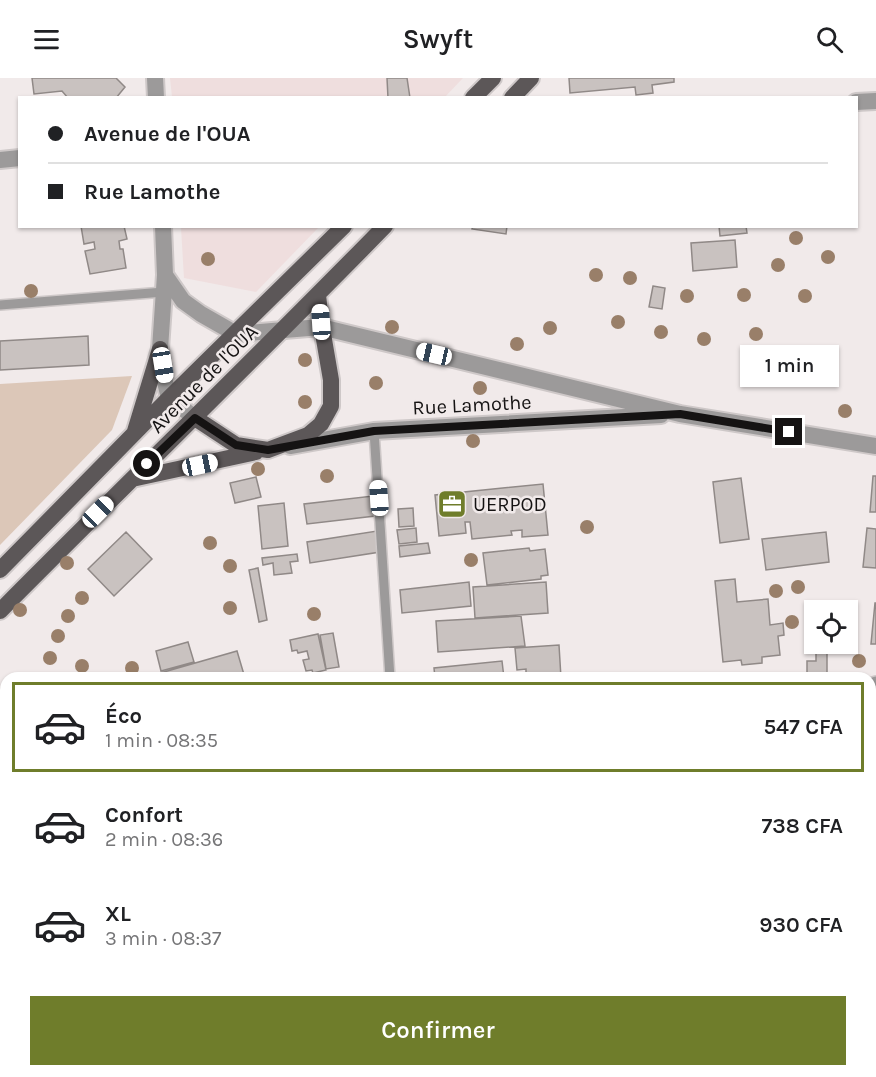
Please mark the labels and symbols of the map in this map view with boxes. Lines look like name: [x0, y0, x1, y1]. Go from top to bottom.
car: [311, 303, 331, 341]
street label: Avenue de l'OUA: [145, 320, 263, 438]
car: [414, 341, 454, 367]
callout: 1 min: [740, 345, 838, 387]
car: [151, 346, 175, 384]
street label: Rue Lamothe: [412, 390, 532, 420]
route end: [775, 418, 802, 445]
route start: [133, 450, 160, 477]
car: [181, 452, 219, 478]
car: [369, 479, 389, 517]
office icon: UERPOD: [436, 488, 468, 520]
car: [79, 493, 117, 531]
place label: UERPOD: [473, 493, 547, 516]

